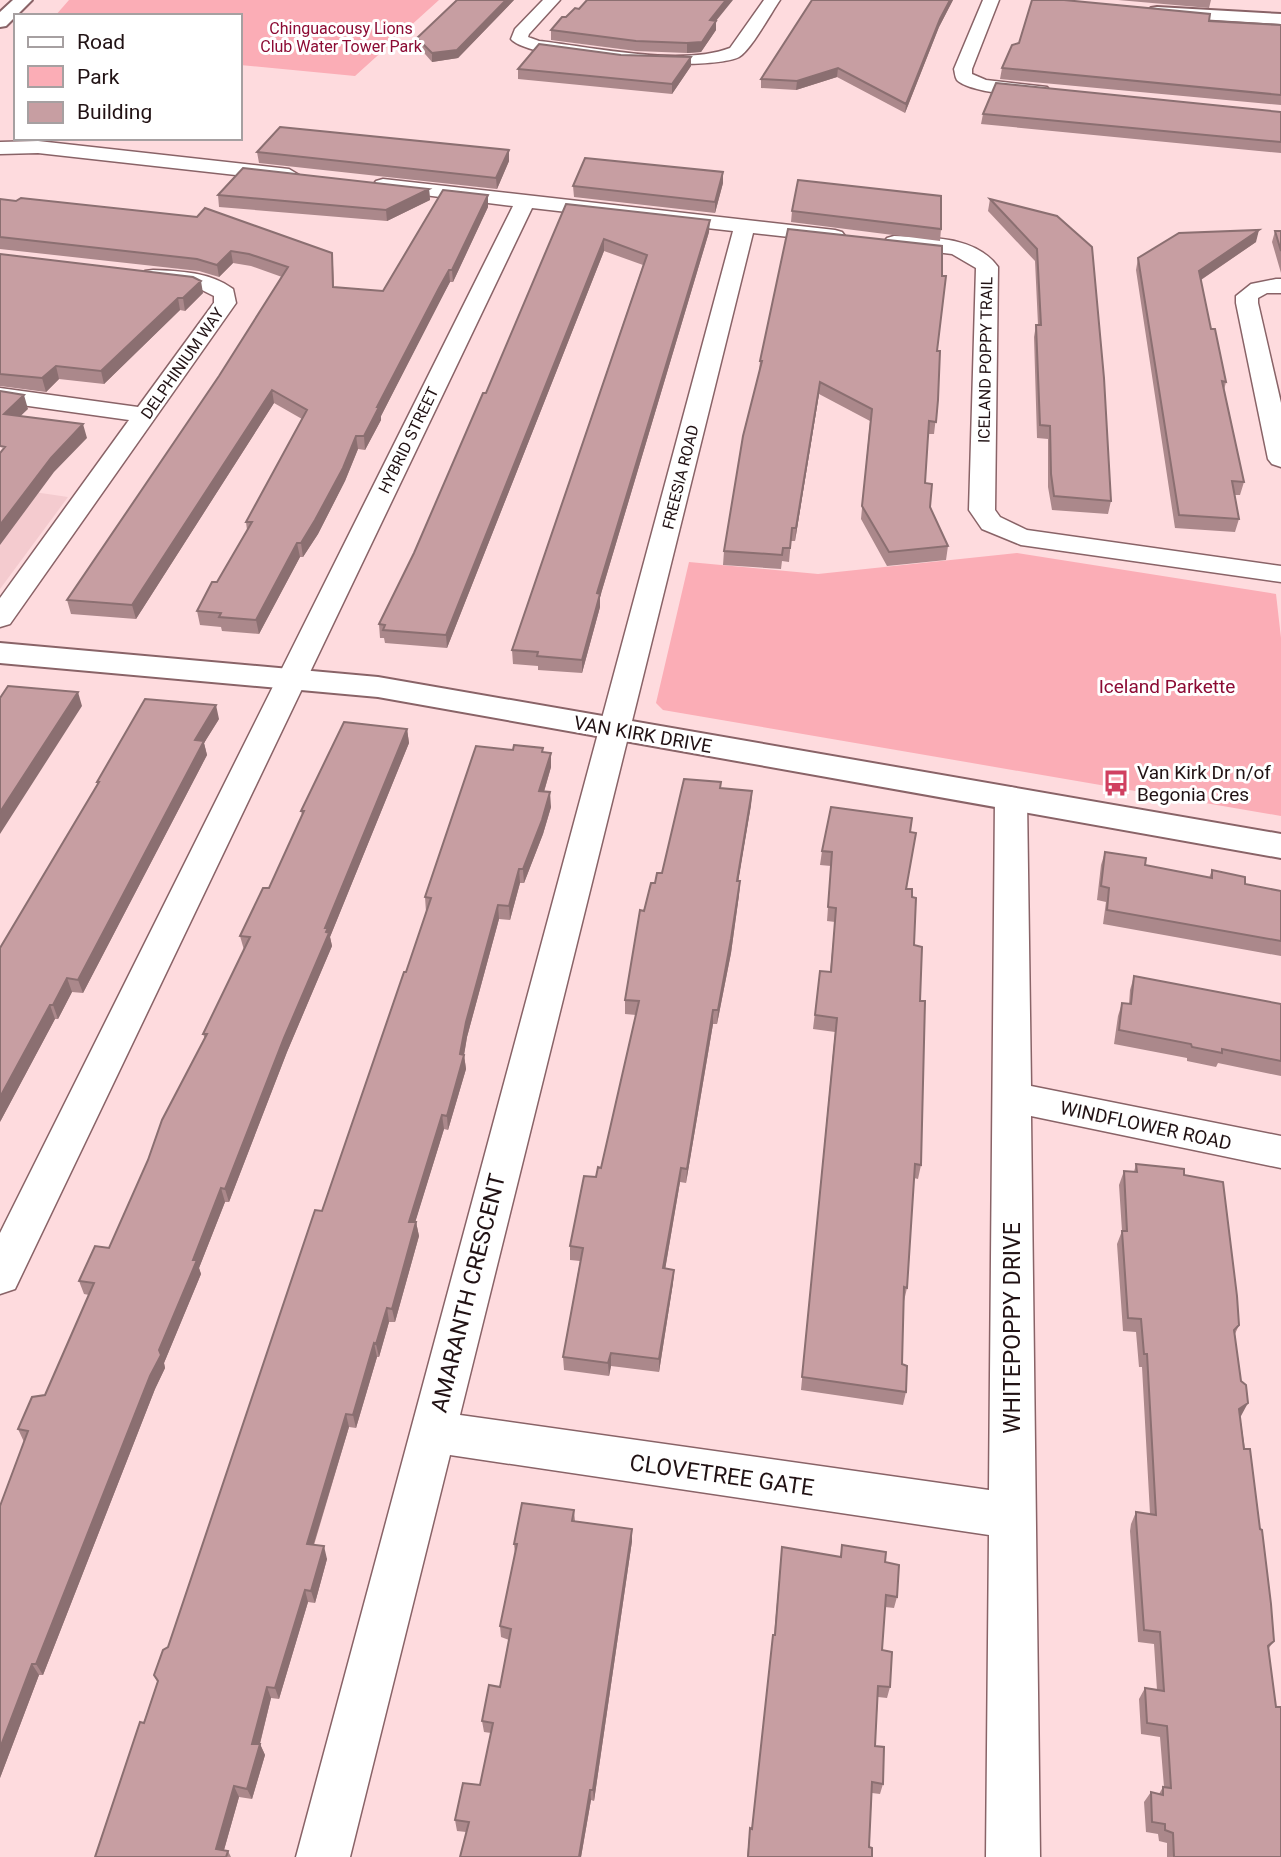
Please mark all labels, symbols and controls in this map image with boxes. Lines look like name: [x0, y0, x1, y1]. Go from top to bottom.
legend: [14, 14, 242, 140]
park label: Chinguacousy Lions Club Water Tower Park: [260, 19, 423, 56]
text: Road: [77, 30, 125, 54]
text: Park: [77, 65, 120, 89]
text: Building: [77, 100, 152, 124]
street label: ICELAND POPPY TRAIL: [975, 276, 996, 443]
street label: DELPHINIUM WAY: [137, 304, 228, 423]
street label: HYBRID STREET: [374, 383, 443, 497]
street label: FREESIA ROAD: [658, 423, 703, 531]
park label: Iceland Parkette: [1099, 675, 1235, 698]
street label: VAN KIRK DRIVE: [572, 711, 714, 758]
place label: Van Kirk Dr n/of Begonia Cres: [1137, 761, 1271, 806]
bus stop icon: Van Kirk Dr n/of Begonia Cres: [1101, 768, 1131, 798]
street label: WINDFLOWER ROAD: [1058, 1096, 1234, 1155]
street label: AMARANTH CRESCENT: [426, 1171, 511, 1415]
street label: WHITEPOPPY DRIVE: [999, 1222, 1026, 1434]
street label: CLOVETREE GATE: [628, 1449, 816, 1502]

